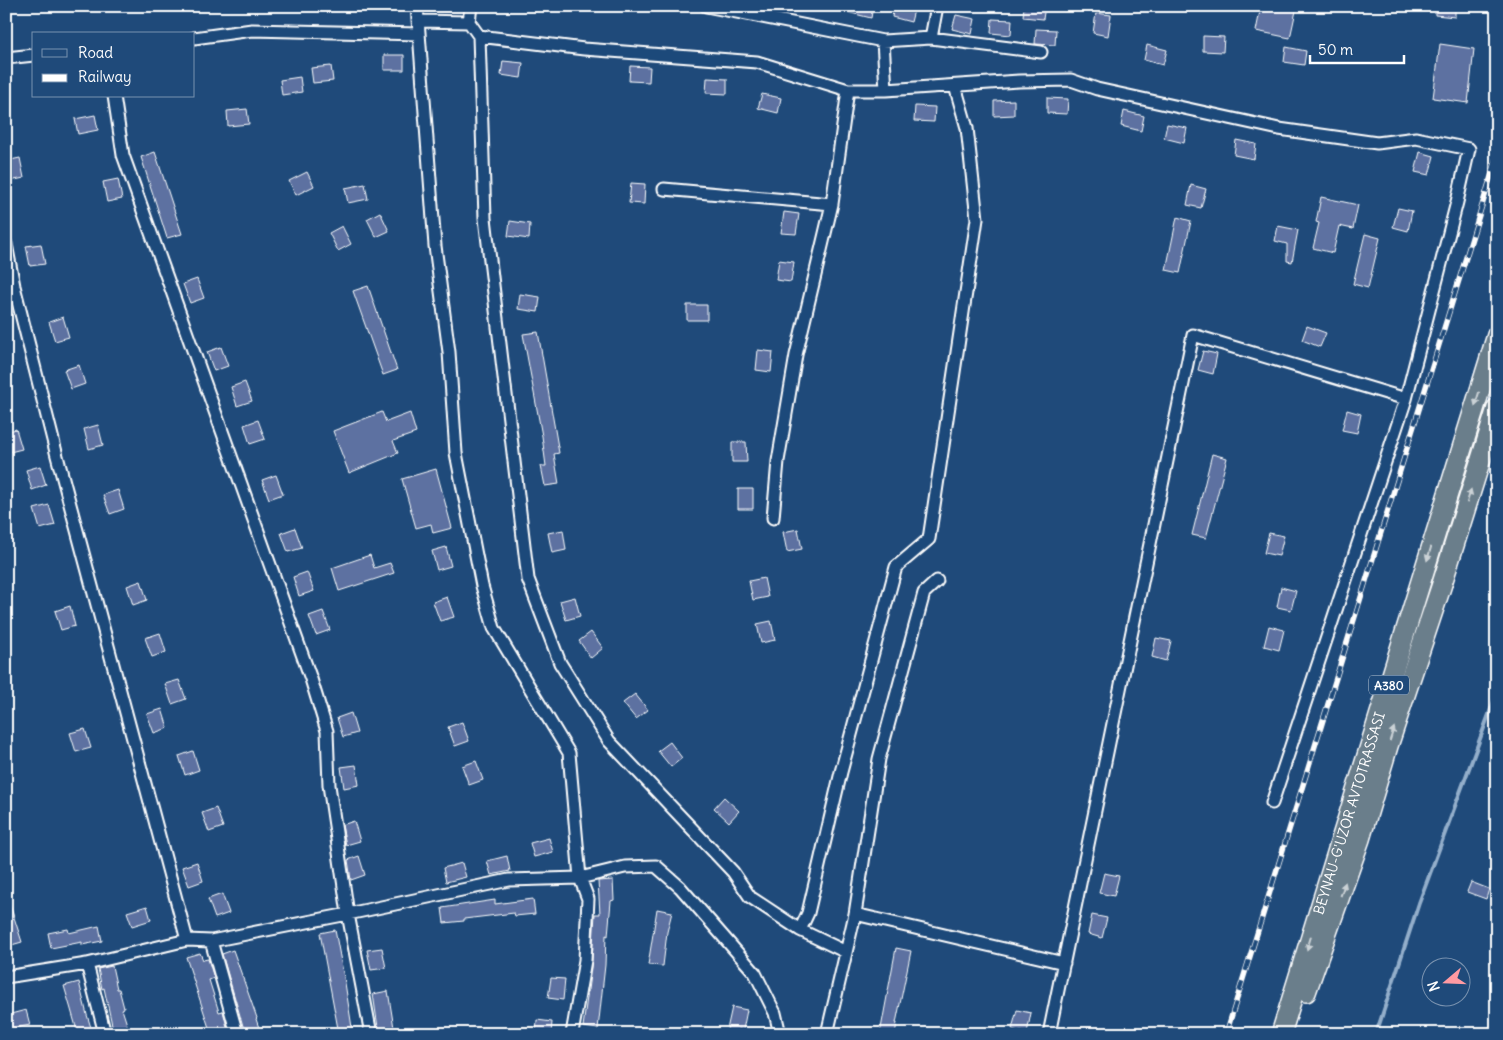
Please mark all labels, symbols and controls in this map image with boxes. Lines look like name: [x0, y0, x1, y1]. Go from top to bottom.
legend: [32, 32, 195, 98]
scale bar: [1310, 32, 1404, 64]
text: 50 m: [1318, 40, 1353, 59]
text: Road: [78, 43, 113, 62]
text: Railway: [78, 67, 132, 86]
one-way arrow: [1473, 391, 1481, 406]
one-way arrow: [1466, 489, 1474, 504]
one-way arrow: [1425, 547, 1433, 562]
road number: A380: [1369, 676, 1409, 694]
street label: BEYNAU-G'UZOR AVTOTRASSASI: [1309, 710, 1389, 917]
one-way arrow: [1388, 726, 1396, 741]
one-way arrow: [1339, 881, 1347, 896]
one-way arrow: [1304, 936, 1312, 951]
north arrow: [1420, 958, 1470, 1008]
text: N: [1424, 979, 1444, 994]

